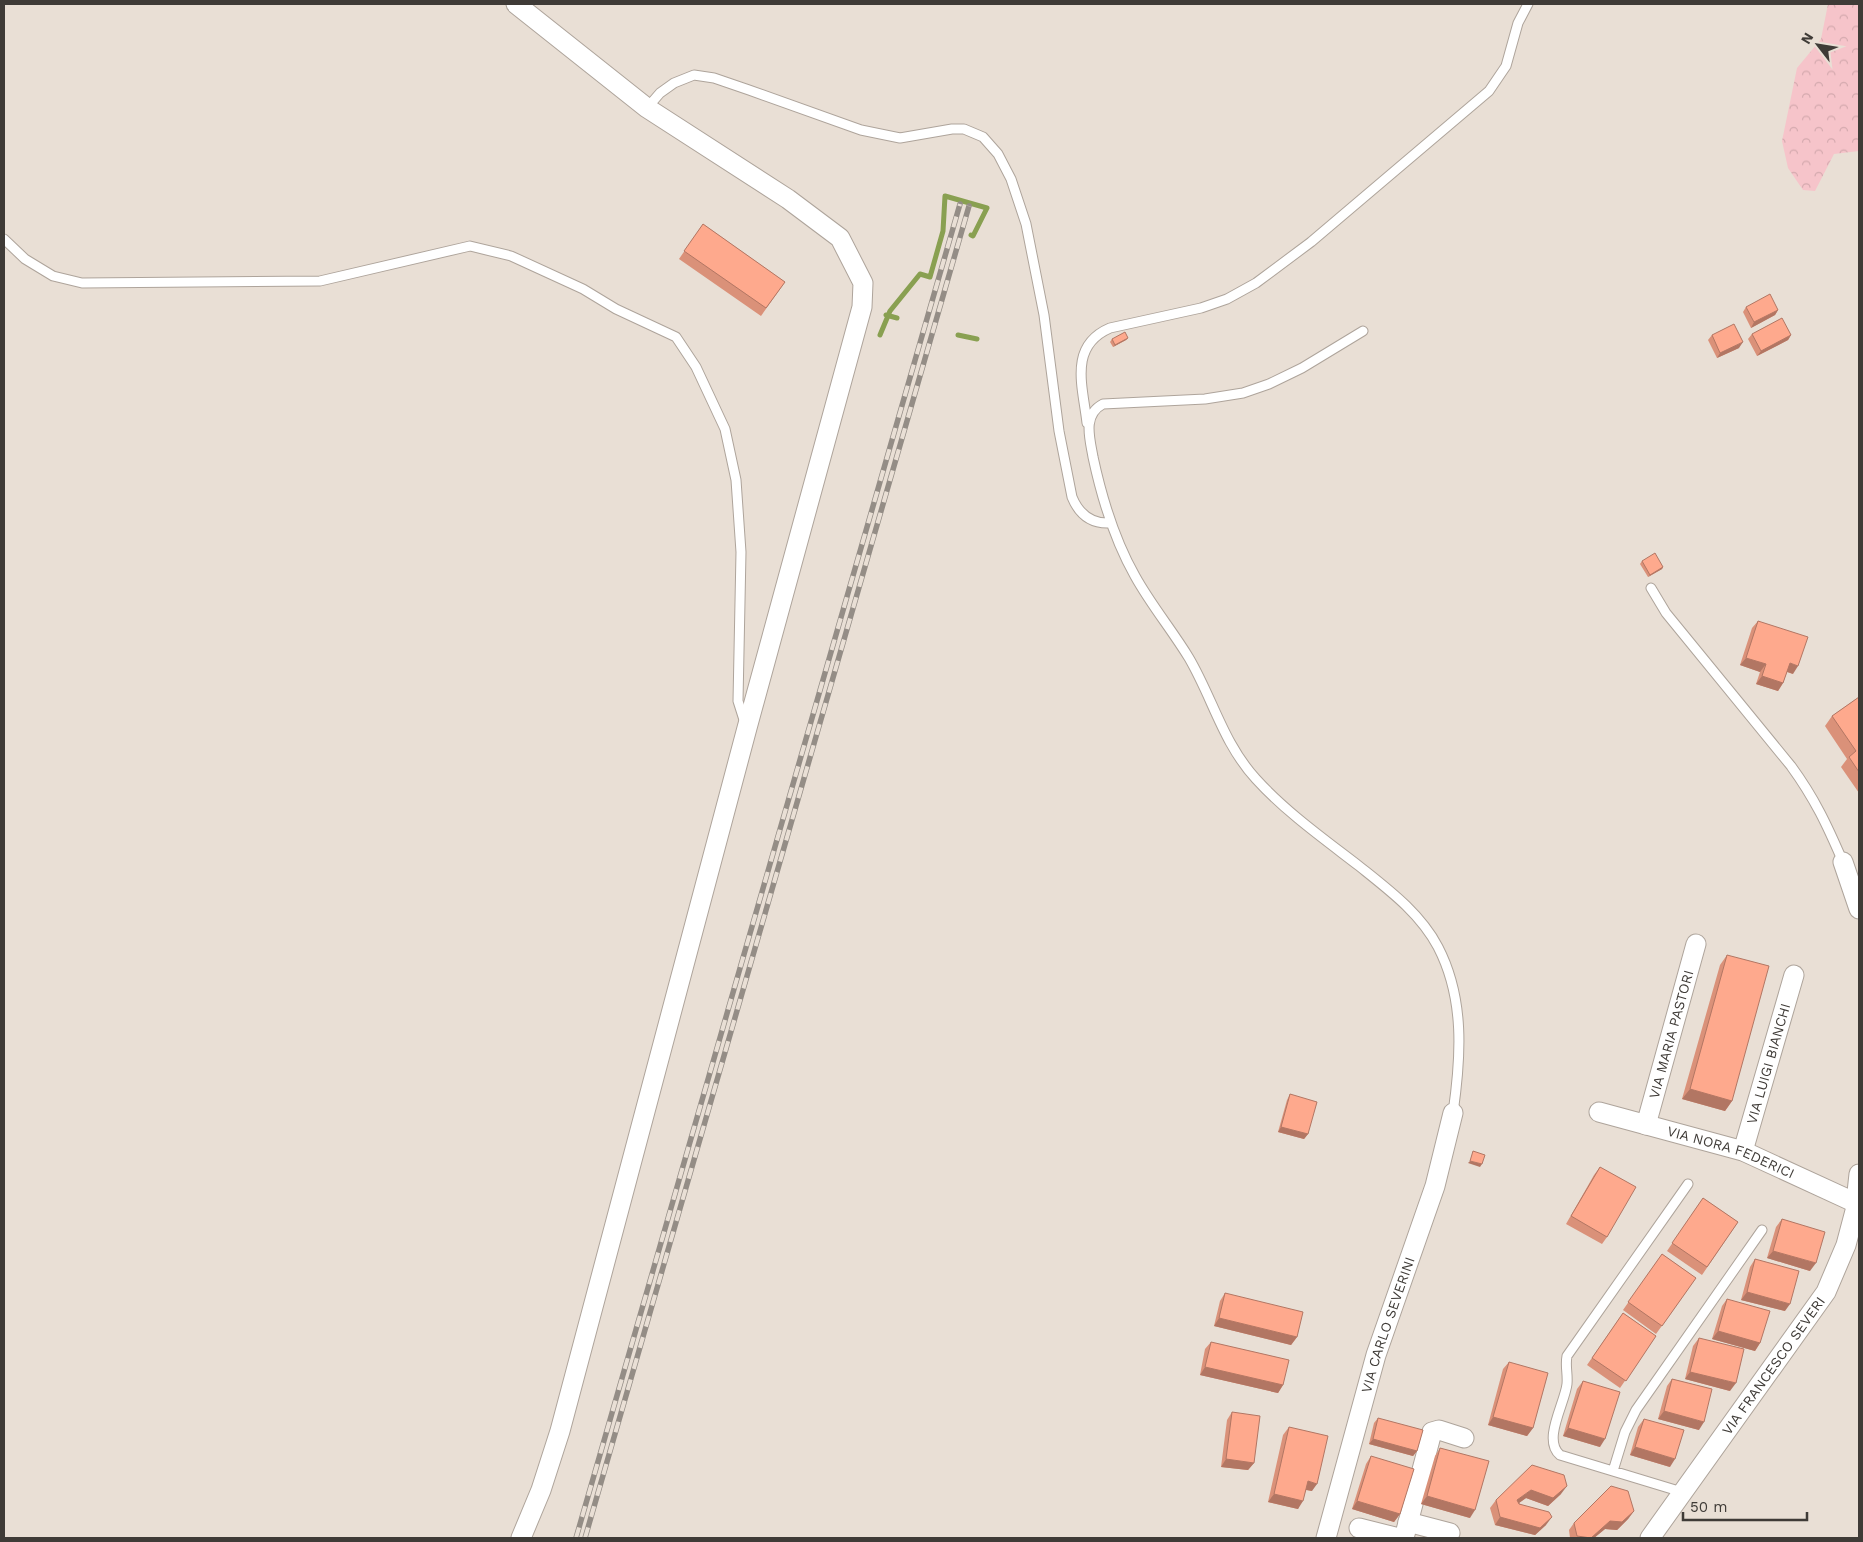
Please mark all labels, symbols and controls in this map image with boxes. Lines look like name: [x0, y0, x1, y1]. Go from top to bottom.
north arrow: [1793, 20, 1843, 70]
text: N: [1797, 30, 1816, 47]
street label: VIA MARIA PASTORI: [1646, 968, 1696, 1100]
street label: VIA LUIGI BIANCHI: [1743, 1001, 1793, 1126]
street label: VIA NORA FEDERICI: [1665, 1123, 1797, 1182]
street label: VIA CARLO SEVERINI: [1358, 1255, 1418, 1394]
street label: VIA FRANCESCO SEVERI: [1719, 1293, 1828, 1438]
scale bar: [1683, 1490, 1807, 1522]
text: 50 m: [1690, 1498, 1727, 1516]

